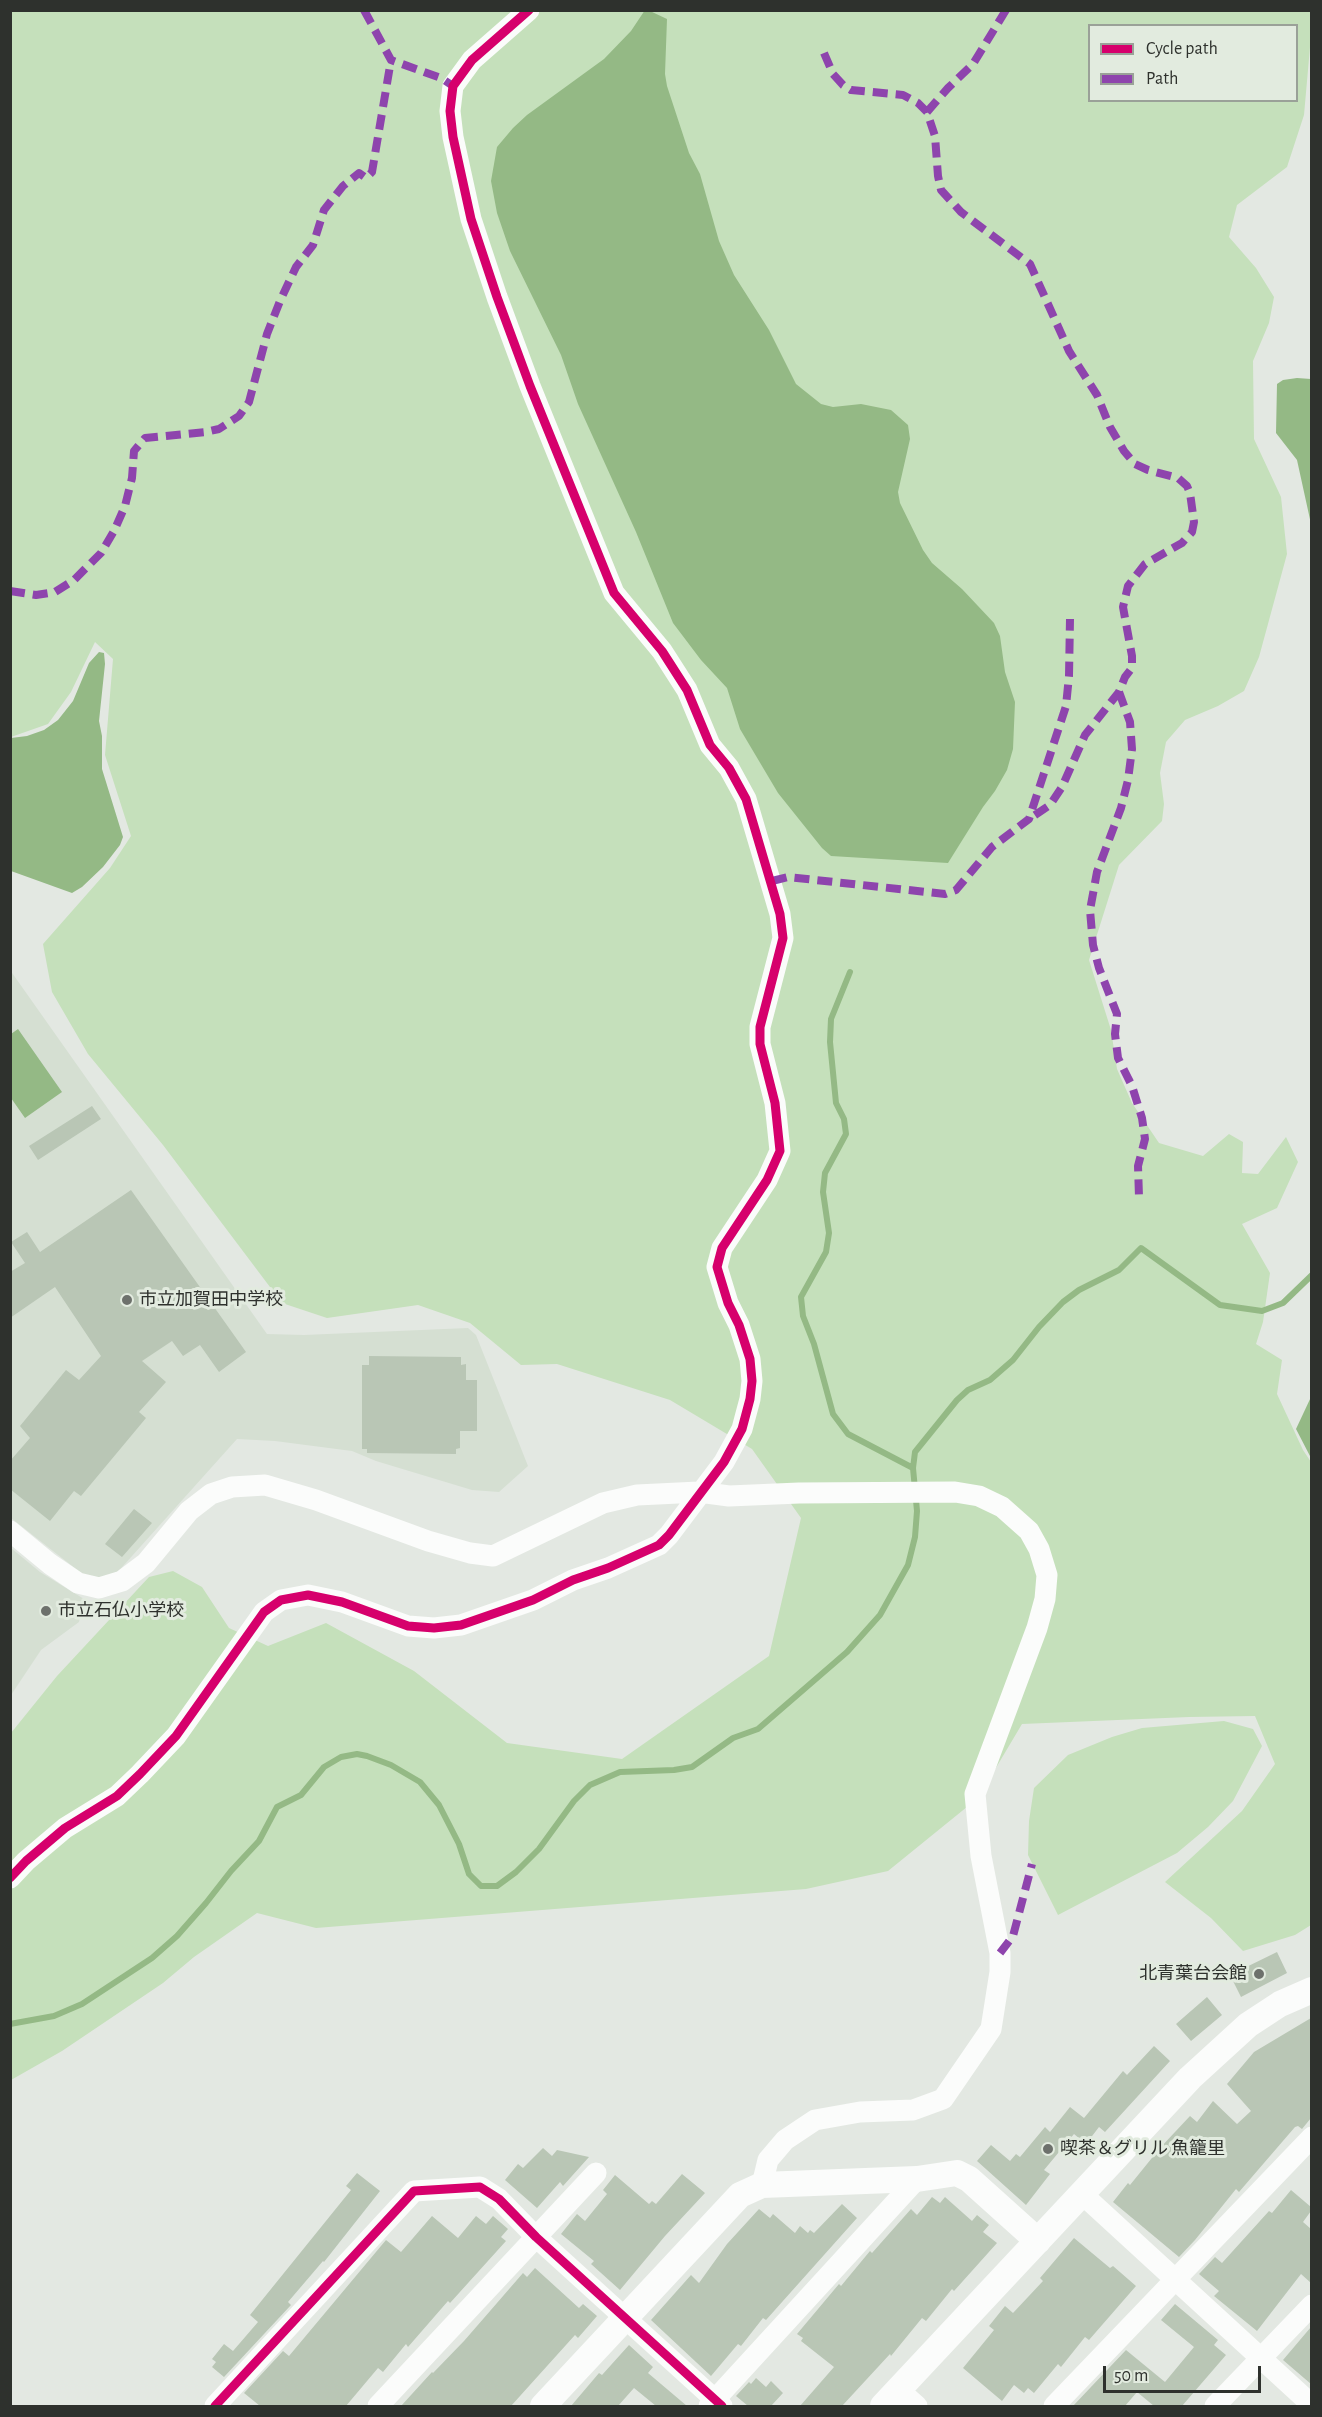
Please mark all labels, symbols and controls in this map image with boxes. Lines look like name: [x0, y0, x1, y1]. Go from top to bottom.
legend: [1088, 24, 1298, 102]
text: Cycle path: [1146, 40, 1218, 58]
text: Path: [1146, 70, 1178, 88]
place label: 市立加賀田中学校: [139, 1289, 283, 1311]
marker: 市立加賀田中学校: [120, 1293, 134, 1307]
place label: 市立石仏小学校: [58, 1600, 184, 1622]
marker: 市立石仏小学校: [39, 1604, 53, 1618]
place label: 北青葉台会館: [1139, 1963, 1247, 1985]
marker: 北青葉台会館: [1252, 1967, 1266, 1981]
place label: 喫茶＆グリル 魚籠里: [1060, 2138, 1225, 2160]
marker: 喫茶＆グリル 魚籠里: [1041, 2142, 1055, 2156]
scale bar: [1106, 2354, 1264, 2392]
text: 50 m: [1114, 2367, 1148, 2385]

